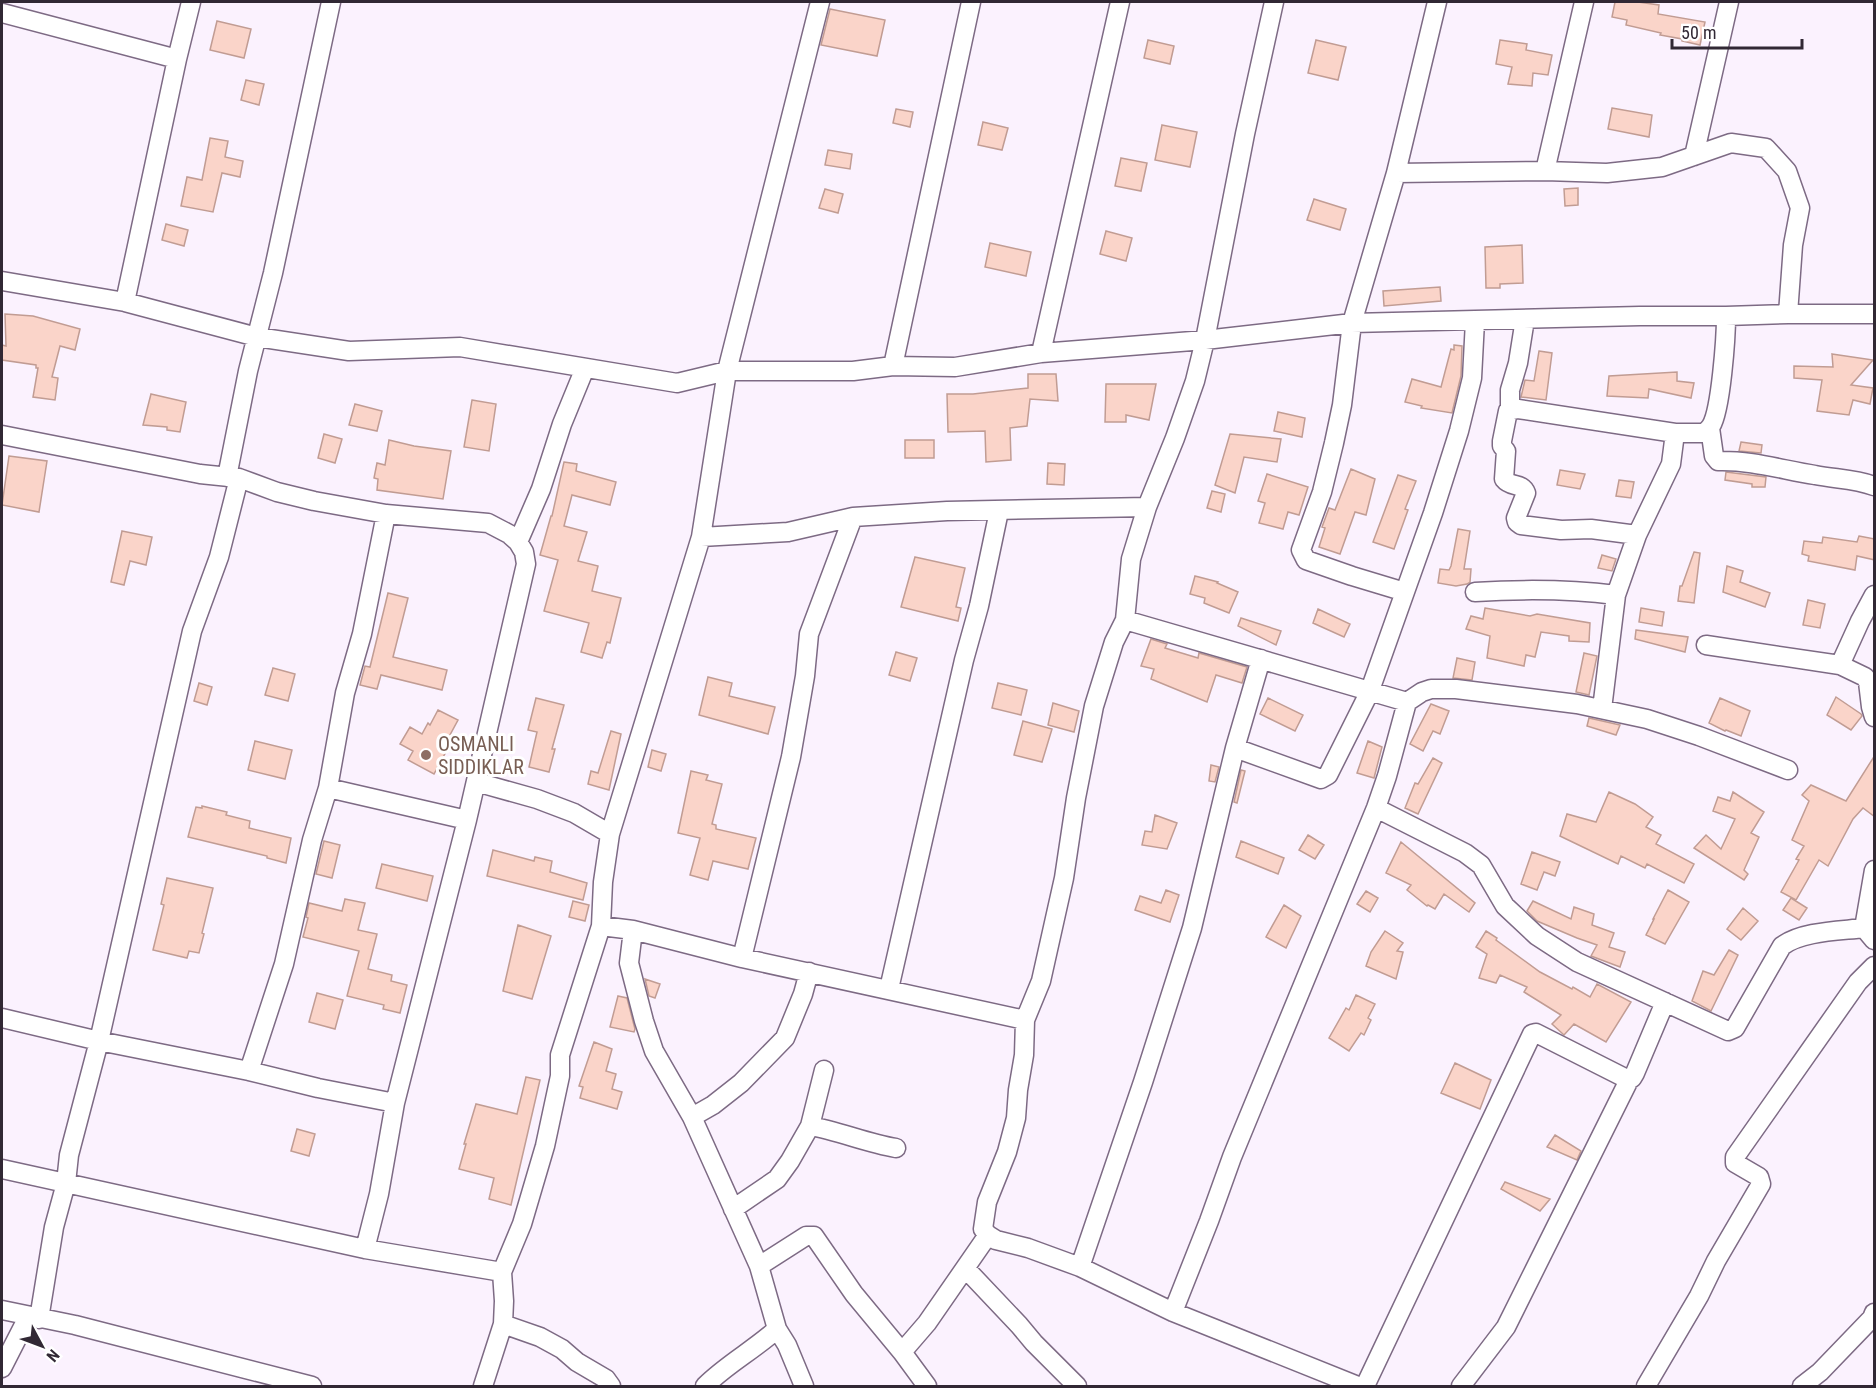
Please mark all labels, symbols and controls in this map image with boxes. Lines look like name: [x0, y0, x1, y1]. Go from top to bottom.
scale bar: [1672, 12, 1802, 50]
text: 50 m: [1681, 22, 1716, 43]
place label: OSMANLI SIDDIKLAR: [438, 732, 524, 779]
marker: OSMANLI SIDDIKLAR: [419, 748, 433, 762]
north arrow: [12, 1316, 72, 1376]
text: N: [43, 1346, 63, 1365]

